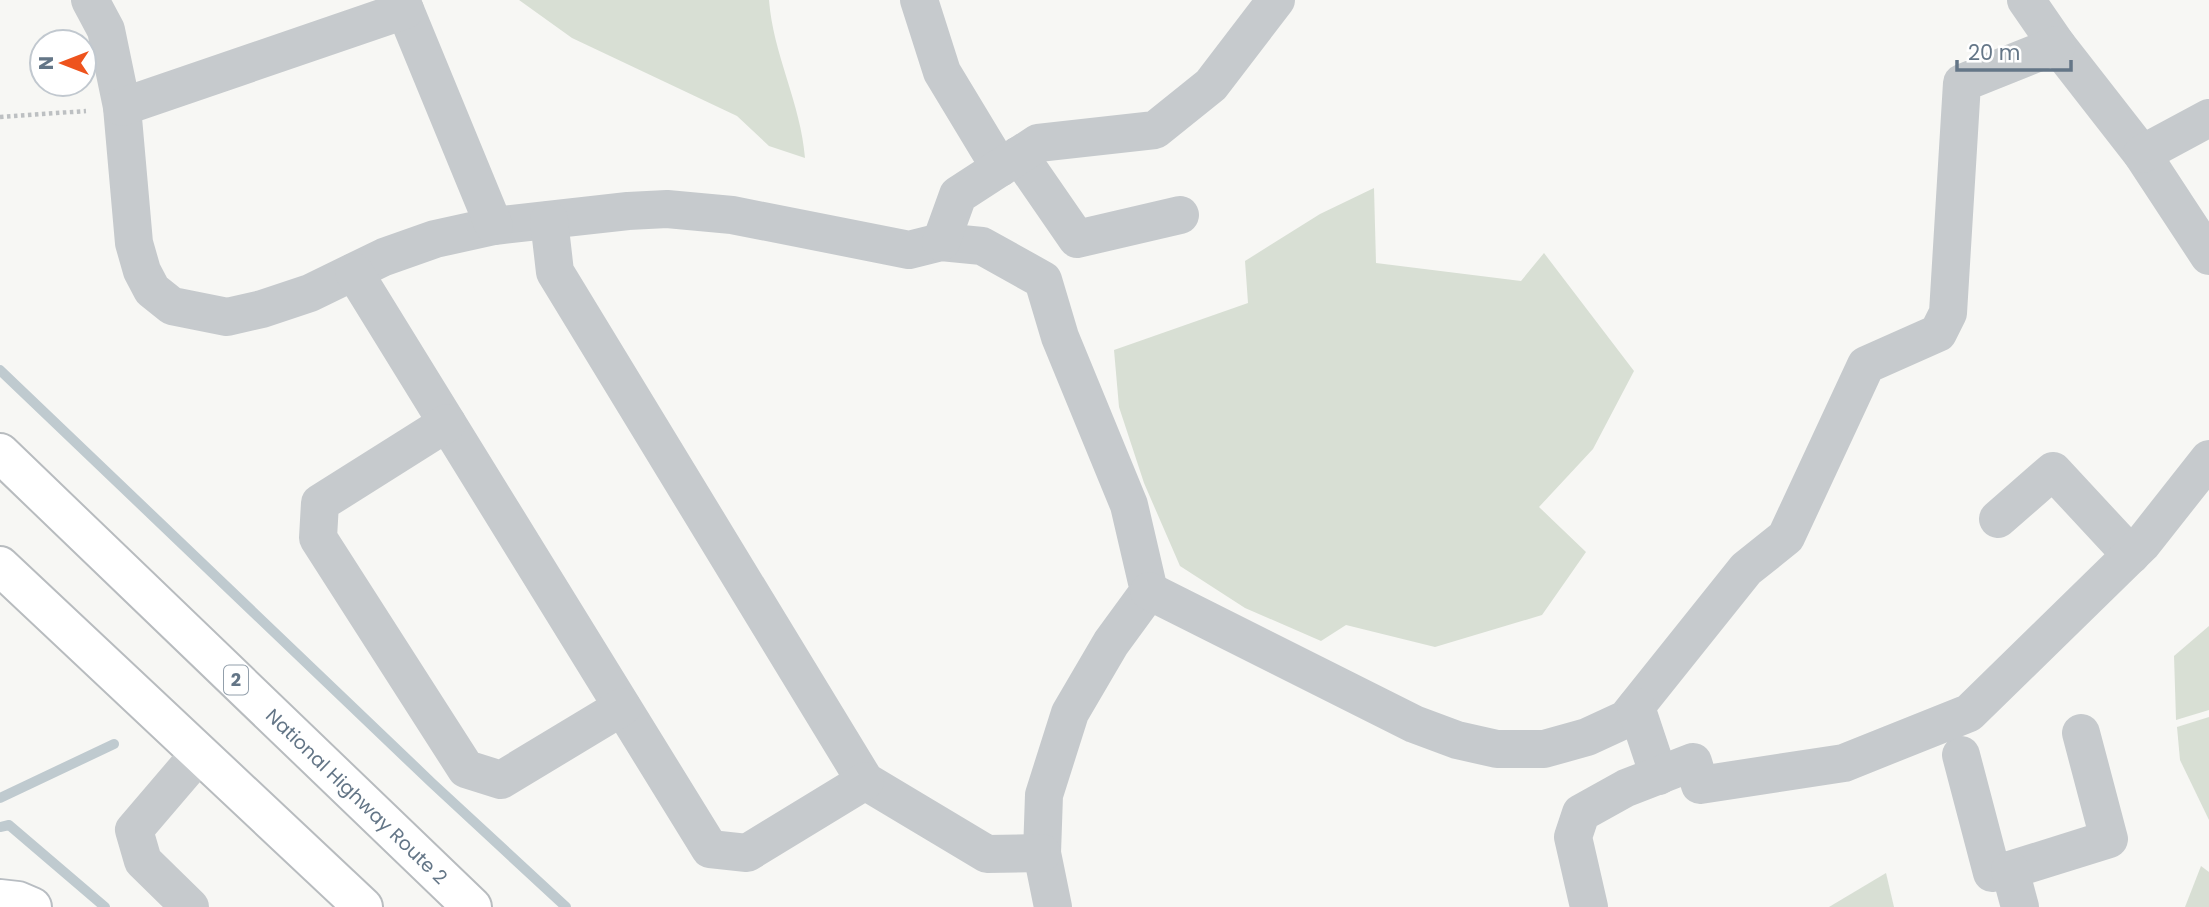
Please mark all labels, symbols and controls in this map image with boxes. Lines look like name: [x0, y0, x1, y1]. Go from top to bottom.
north arrow: [28, 28, 98, 98]
scale bar: [1957, 28, 2071, 72]
text: 20 m: [1968, 38, 2021, 67]
text: N: [33, 56, 60, 70]
road number: 2: [224, 666, 248, 694]
street label: National Highway Route 2: [260, 703, 453, 890]

